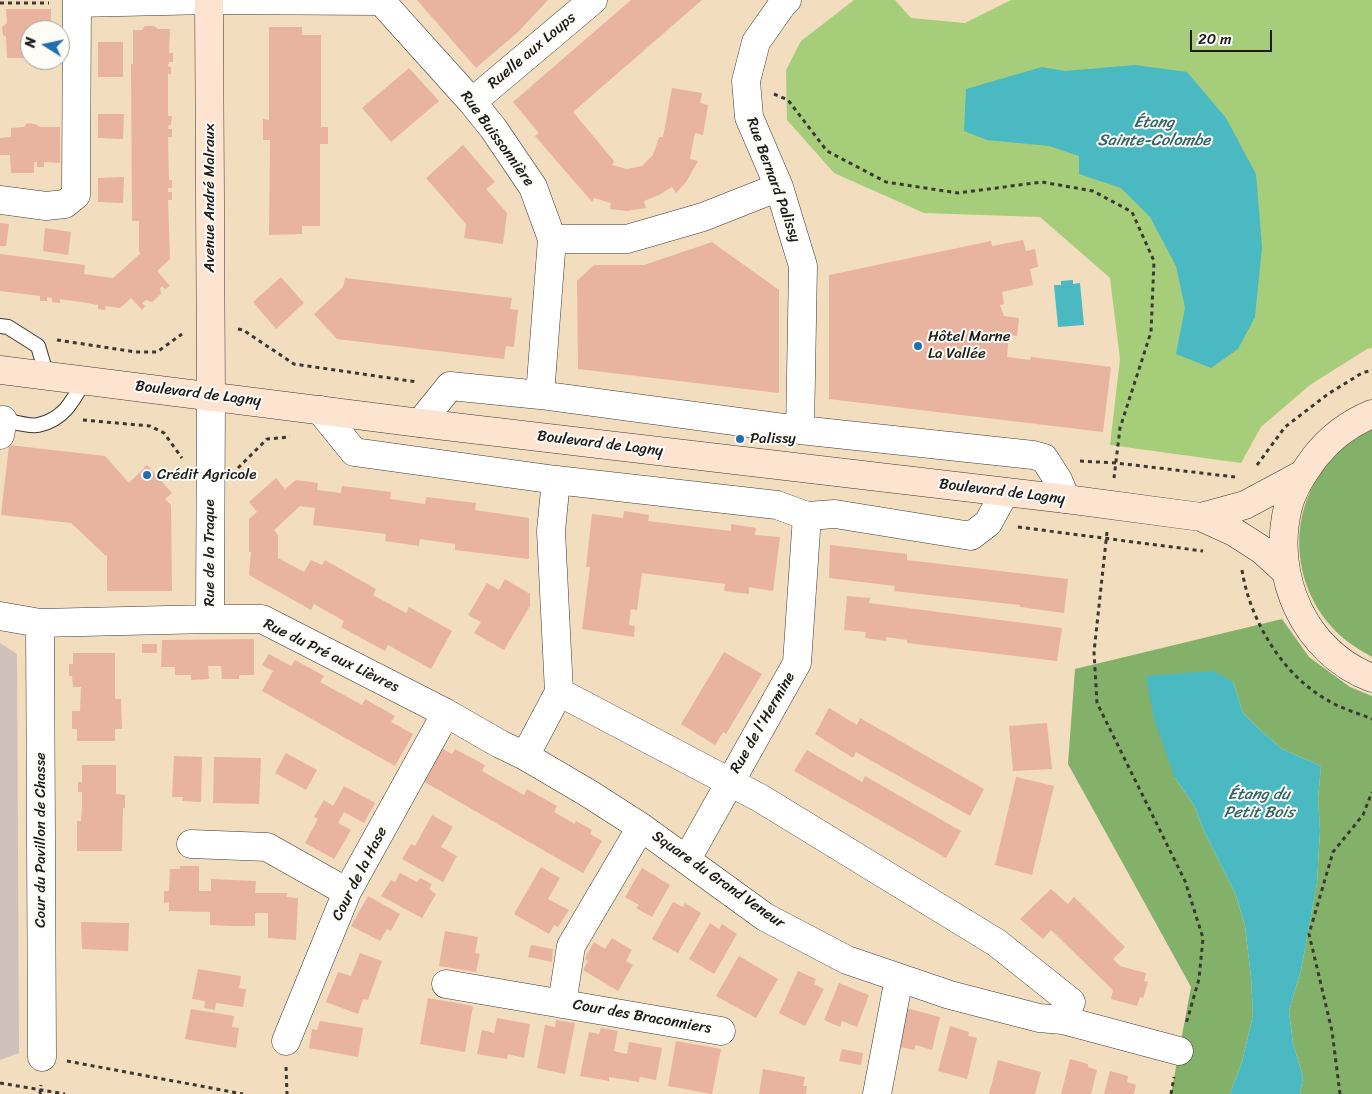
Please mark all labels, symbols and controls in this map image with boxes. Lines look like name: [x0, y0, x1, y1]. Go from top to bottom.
street label: Ruelle aux Loups: [484, 9, 580, 93]
north arrow: [20, 20, 70, 70]
scale bar: [1192, 20, 1274, 52]
text: 20 m: [1198, 26, 1232, 52]
text: N: [18, 36, 44, 49]
street label: Rue Buissonnière: [456, 88, 538, 190]
water label: Étang Sainte-Colombe: [1098, 113, 1210, 151]
street label: Rue Bernard Palissy: [742, 115, 804, 245]
street label: Avenue André Malraux: [201, 124, 219, 272]
place label: Hôtel Marne La Vallée: [928, 328, 1010, 363]
marker: Hôtel Marne La Vallée: [912, 340, 924, 352]
street label: Boulevard de Lagny: [134, 377, 262, 411]
street label: Boulevard de Lagny: [536, 427, 664, 461]
place label: Palissy: [750, 430, 796, 448]
marker: Palissy: [734, 433, 746, 445]
place label: Crédit Agricole: [157, 466, 257, 484]
marker: Crédit Agricole: [141, 469, 153, 481]
street label: Boulevard de Lagny: [938, 475, 1066, 509]
street label: Rue de la Traque: [201, 499, 219, 607]
street label: Rue du Pré aux Lièvres: [260, 615, 402, 697]
street label: Rue de l'Hermine: [727, 669, 799, 777]
street label: Cour du Pavillon de Chasse: [32, 752, 50, 928]
water label: Étang du Petit Bois: [1224, 785, 1294, 823]
street label: Cour de la Hase: [329, 824, 391, 924]
street label: Square du Grand Veneur: [648, 827, 788, 933]
street label: Cour des Braconniers: [571, 996, 713, 1038]

